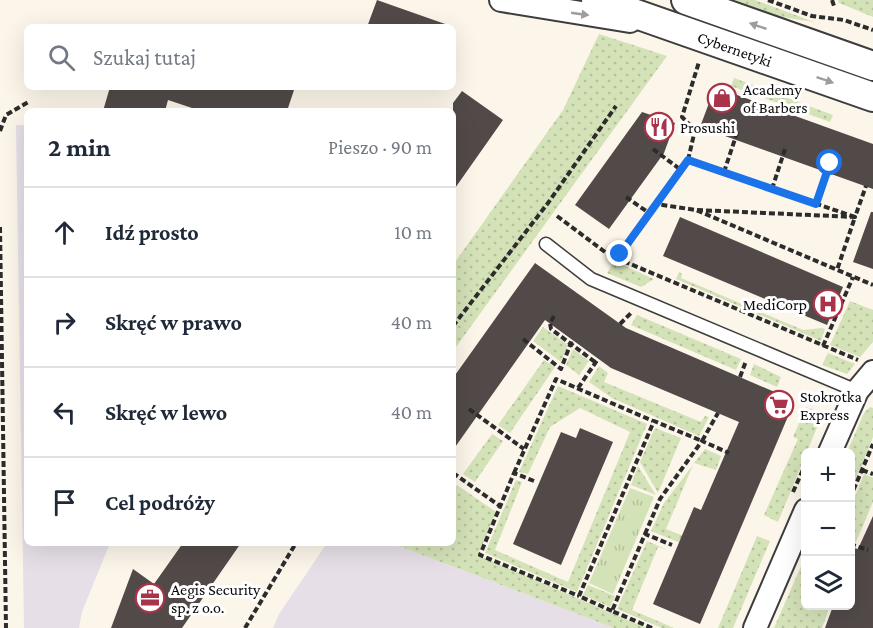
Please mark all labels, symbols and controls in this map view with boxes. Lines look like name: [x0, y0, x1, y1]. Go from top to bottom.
one-way arrow: [570, 9, 589, 18]
one-way arrow: [749, 20, 767, 30]
search box: [24, 24, 456, 90]
street label: Cybernetyki: [695, 28, 774, 70]
icon: search: [45, 41, 78, 74]
text: Szukaj tutaj: [93, 45, 196, 70]
one-way arrow: [816, 76, 834, 86]
place label: Academy of Barbers: [743, 81, 808, 116]
shop icon: Academy of Barbers: [706, 82, 738, 114]
restaurant icon: Prosushi: [643, 111, 675, 143]
place label: Prosushi: [680, 119, 735, 136]
text: 2 min: [48, 133, 111, 162]
text: Pieszo · 90 m: [328, 136, 432, 158]
route start: [816, 149, 842, 175]
icon: ahead: [48, 216, 81, 249]
text: Idź prosto: [105, 220, 199, 245]
text: 10 m: [394, 221, 432, 243]
route end: [606, 240, 632, 266]
hospital icon: MediCorp: [812, 288, 844, 320]
place label: MediCorp: [743, 296, 807, 314]
icon: right: [48, 306, 81, 339]
text: Skręć w prawo: [105, 310, 242, 335]
text: 40 m: [391, 311, 432, 333]
place label: Stokrotka Express: [800, 388, 862, 424]
supermarket icon: Stokrotka Express: [763, 389, 795, 421]
icon: left: [48, 396, 81, 429]
text: Skręć w lewo: [105, 400, 227, 425]
text: 40 m: [391, 401, 432, 423]
map controls: [801, 448, 855, 610]
button: +: [801, 448, 855, 502]
icon: arrive: [48, 486, 81, 519]
text: Cel podróży: [105, 490, 215, 515]
button: −: [801, 502, 855, 556]
button: layers: [801, 556, 855, 610]
place label: Aegis Security sp. z o.o.: [171, 581, 261, 617]
office icon: Aegis Security sp. z o.o.: [134, 582, 166, 614]

